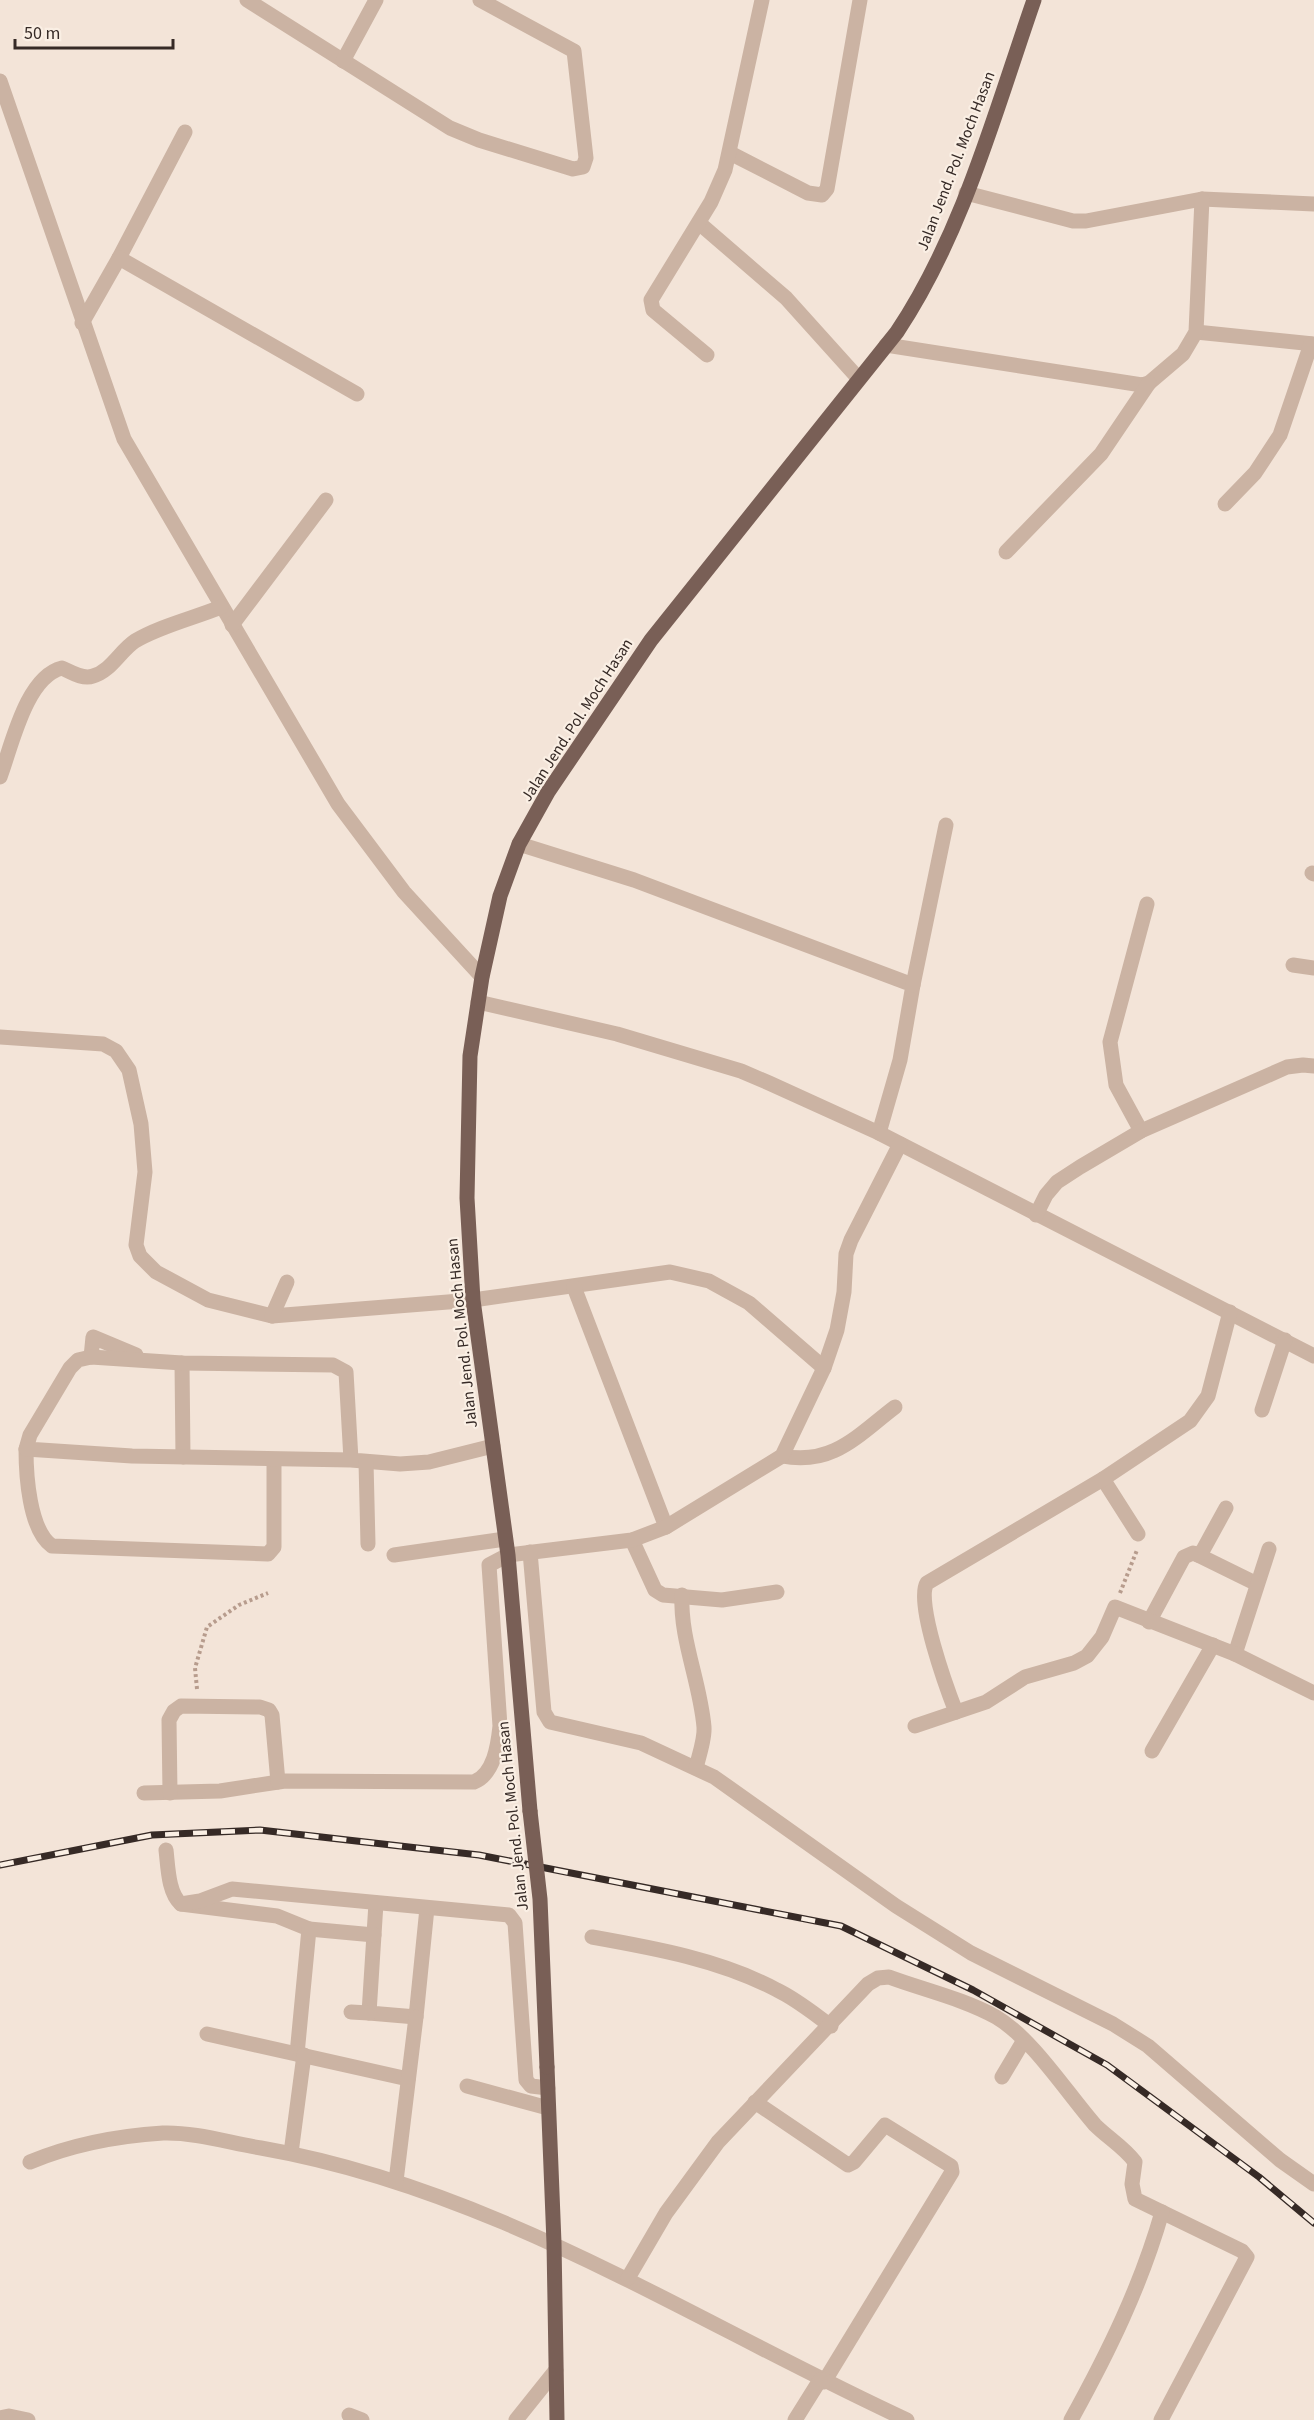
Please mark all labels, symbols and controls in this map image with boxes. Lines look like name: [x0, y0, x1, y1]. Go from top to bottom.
scale bar: [15, 12, 172, 50]
text: 50 m: [24, 21, 60, 46]
street label: Jalan Jend. Pol. Moch Hasan: [912, 68, 1000, 254]
street label: Jalan Jend. Pol. Moch Hasan: [516, 634, 638, 806]
street label: Jalan Jend. Pol. Moch Hasan: [441, 1237, 483, 1429]
street label: Jalan Jend. Pol. Moch Hasan: [492, 1720, 534, 1912]

